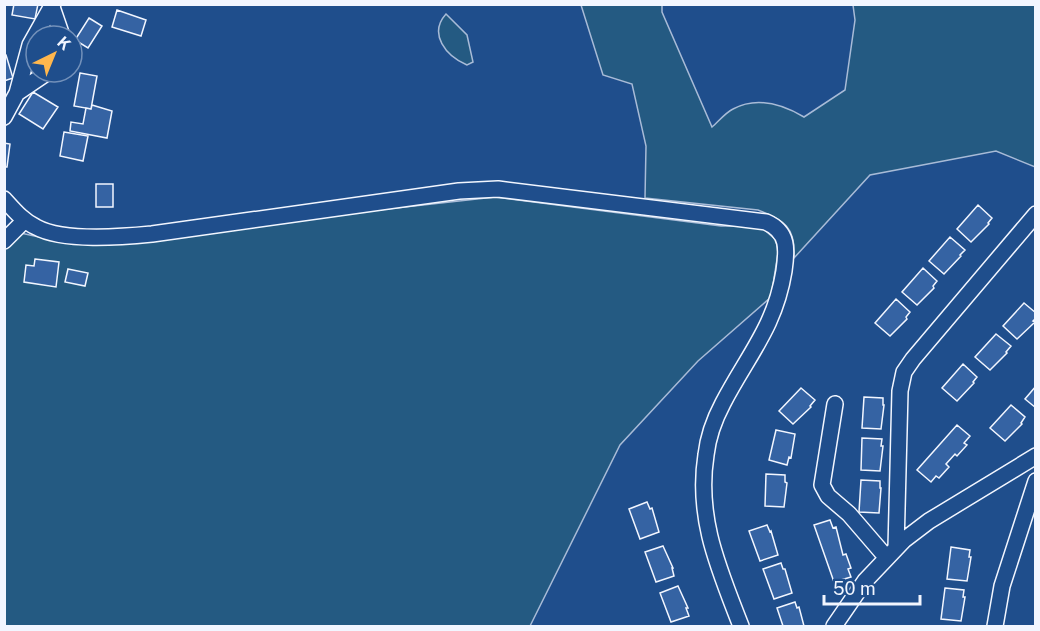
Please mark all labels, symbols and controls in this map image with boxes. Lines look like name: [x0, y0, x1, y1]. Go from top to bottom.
north arrow: [24, 24, 84, 84]
text: K: [53, 33, 75, 55]
scale bar: [824, 568, 920, 606]
text: 50 m: [833, 578, 876, 599]

